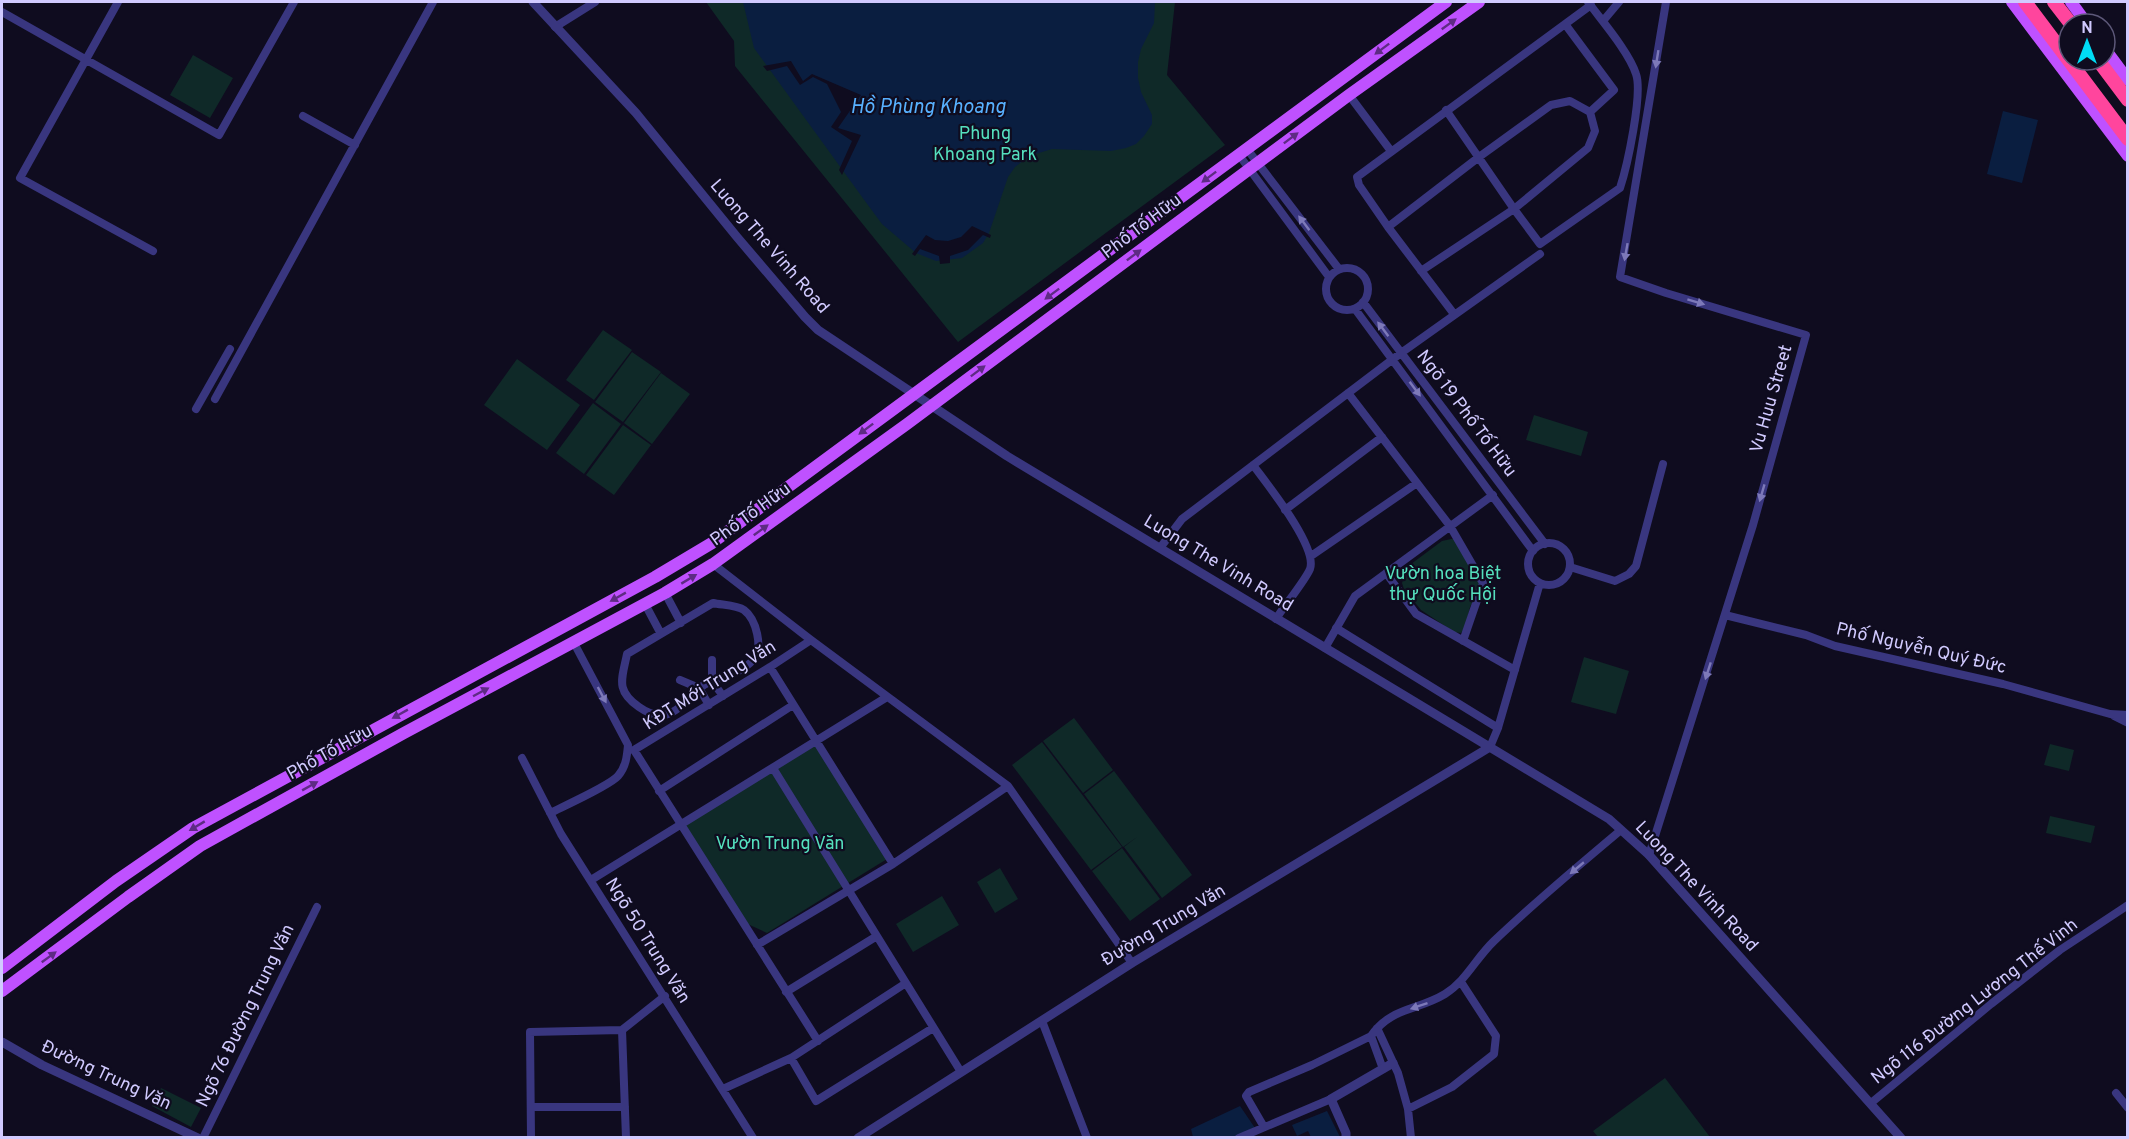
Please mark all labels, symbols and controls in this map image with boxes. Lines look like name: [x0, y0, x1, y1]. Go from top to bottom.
north arrow: [2057, 12, 2117, 72]
one-way arrow: [1441, 18, 1456, 30]
text: N: [2081, 19, 2093, 39]
one-way arrow: [1375, 42, 1390, 54]
one-way arrow: [1652, 50, 1661, 69]
water label: Hồ Phùng Khoang: [850, 94, 1007, 121]
park label: Phung Khoang Park: [933, 123, 1037, 167]
one-way arrow: [1282, 132, 1298, 144]
one-way arrow: [1201, 171, 1216, 183]
street label: Luong The Vinh Road: [704, 175, 834, 319]
street label: Phố Tố Hữu: [1097, 189, 1187, 265]
one-way arrow: [1298, 215, 1310, 230]
one-way arrow: [1621, 242, 1630, 261]
one-way arrow: [1127, 249, 1142, 261]
one-way arrow: [1045, 287, 1060, 299]
one-way arrow: [1687, 298, 1705, 307]
one-way arrow: [1378, 322, 1390, 337]
street label: Vu Huu Street: [1746, 342, 1798, 456]
street label: Ngõ 19 Phố Tố Hữu: [1411, 345, 1522, 482]
one-way arrow: [971, 366, 986, 378]
one-way arrow: [1408, 382, 1420, 397]
one-way arrow: [858, 423, 874, 435]
street label: Phố Tố Hữu: [706, 477, 796, 552]
one-way arrow: [1757, 484, 1766, 502]
street label: Luong The Vinh Road: [1139, 510, 1297, 618]
one-way arrow: [753, 525, 768, 537]
park label: Vườn hoa Biệt thự Quốc Hội: [1385, 563, 1501, 607]
one-way arrow: [681, 574, 698, 584]
one-way arrow: [609, 592, 626, 602]
street label: Phố Nguyễn Quý Đức: [1834, 616, 2009, 680]
street label: KĐT Mới Trung Văn: [639, 636, 781, 736]
one-way arrow: [1702, 662, 1712, 680]
one-way arrow: [597, 686, 607, 703]
one-way arrow: [473, 687, 490, 697]
one-way arrow: [392, 709, 409, 719]
street label: Phố Tố Hữu: [283, 719, 377, 786]
one-way arrow: [301, 781, 318, 791]
street label: Luong The Vinh Road: [1629, 817, 1763, 957]
one-way arrow: [189, 821, 205, 832]
park label: Vườn Trung Văn: [716, 833, 844, 856]
one-way arrow: [1570, 861, 1585, 874]
street label: Ngõ 50 Trung Văn: [599, 874, 695, 1008]
street label: Đường Trung Văn: [1098, 880, 1230, 972]
street label: Ngõ 116 Đường Lương Thế Vinh: [1866, 913, 2083, 1090]
street label: Ngõ 76 Đường Trung Văn: [192, 921, 300, 1111]
one-way arrow: [41, 951, 56, 963]
one-way arrow: [1410, 1001, 1428, 1011]
street label: Đường Trung Văn: [37, 1036, 175, 1116]

